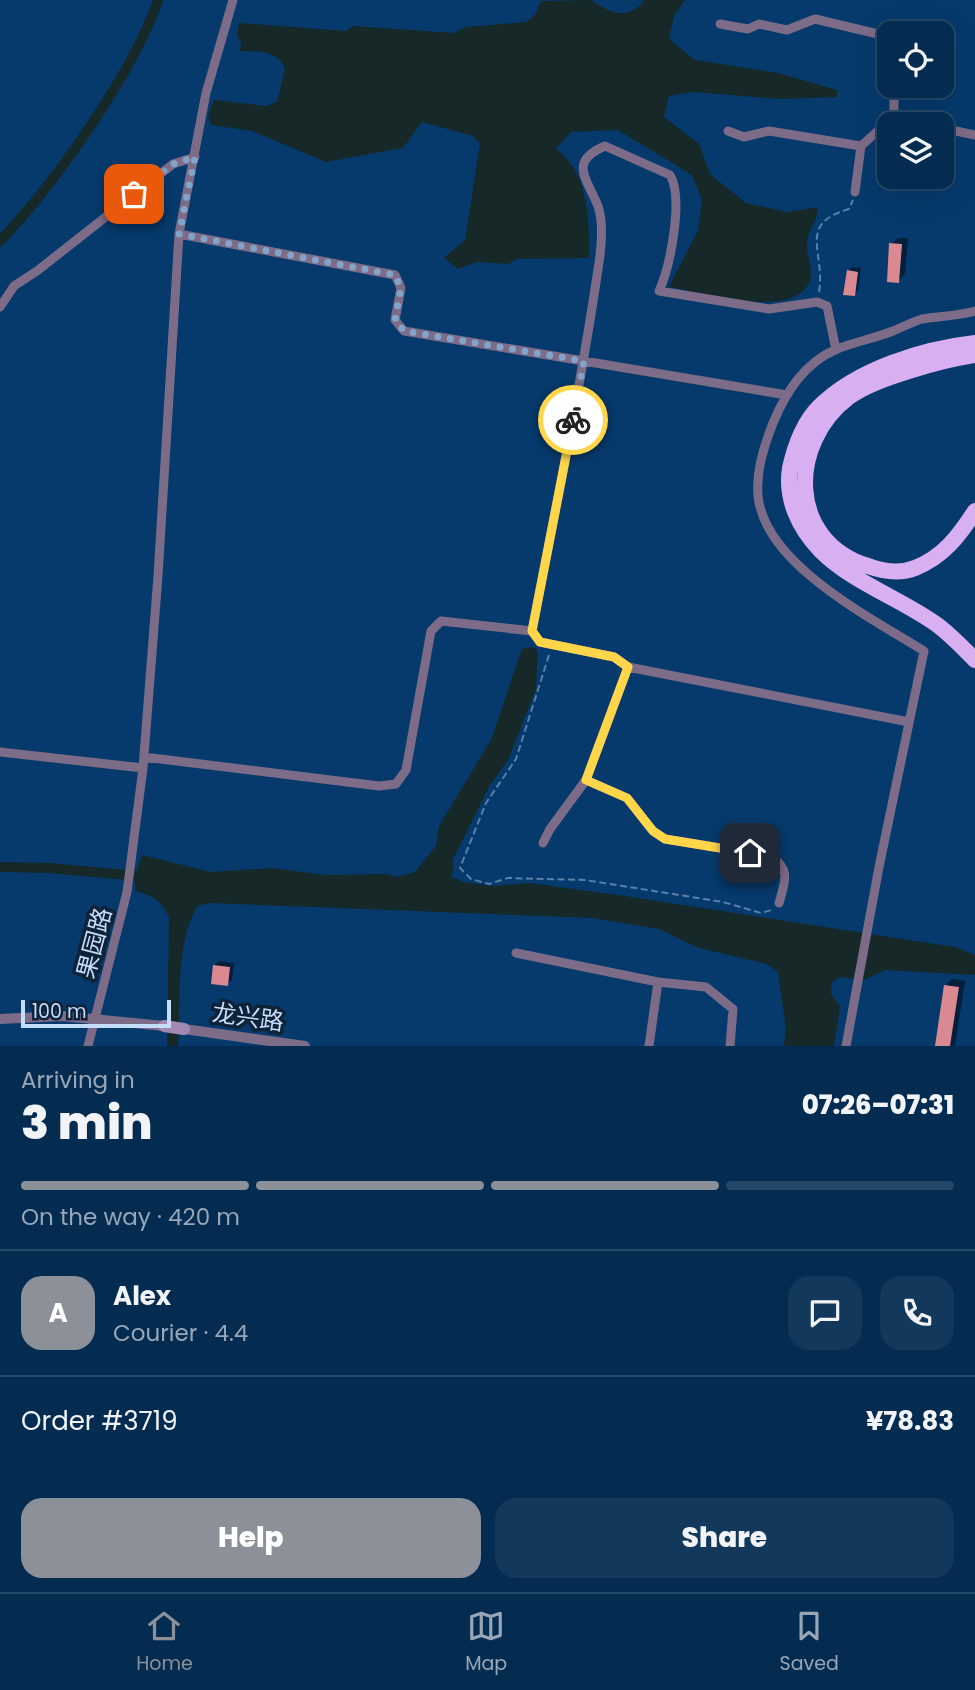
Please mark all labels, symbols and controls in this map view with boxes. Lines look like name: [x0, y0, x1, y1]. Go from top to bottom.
map controls: [877, 21, 954, 189]
button: locate: [877, 21, 954, 98]
button: layers: [877, 112, 954, 189]
pin: [104, 164, 164, 224]
icon: bag: [115, 175, 153, 213]
courier: [538, 385, 608, 455]
icon: bike: [554, 401, 592, 439]
pin: [720, 823, 780, 883]
icon: home: [731, 834, 769, 872]
street label: 果园路: [69, 904, 119, 982]
street label: 龙兴路: [210, 996, 286, 1038]
scale bar: [21, 997, 172, 1029]
text: 100 m: [32, 998, 87, 1025]
text: Arriving in: [21, 1064, 135, 1096]
text: 07:26–07:31: [802, 1087, 954, 1123]
text: 3 min: [21, 1091, 153, 1155]
text: On the way · 420 m: [21, 1201, 240, 1233]
button: chat: [788, 1276, 862, 1350]
button: phone: [880, 1276, 954, 1350]
text: Alex: [113, 1278, 171, 1314]
text: A: [48, 1295, 68, 1331]
text: Courier · 4.4: [113, 1317, 248, 1349]
text: Order #3719: [21, 1403, 178, 1439]
text: ¥78.83: [866, 1403, 954, 1439]
button: Help: [21, 1498, 481, 1578]
button: Share: [495, 1498, 954, 1578]
tab: Home: [136, 1607, 193, 1678]
tab: Map: [465, 1607, 507, 1678]
tab: Saved: [780, 1607, 839, 1678]

